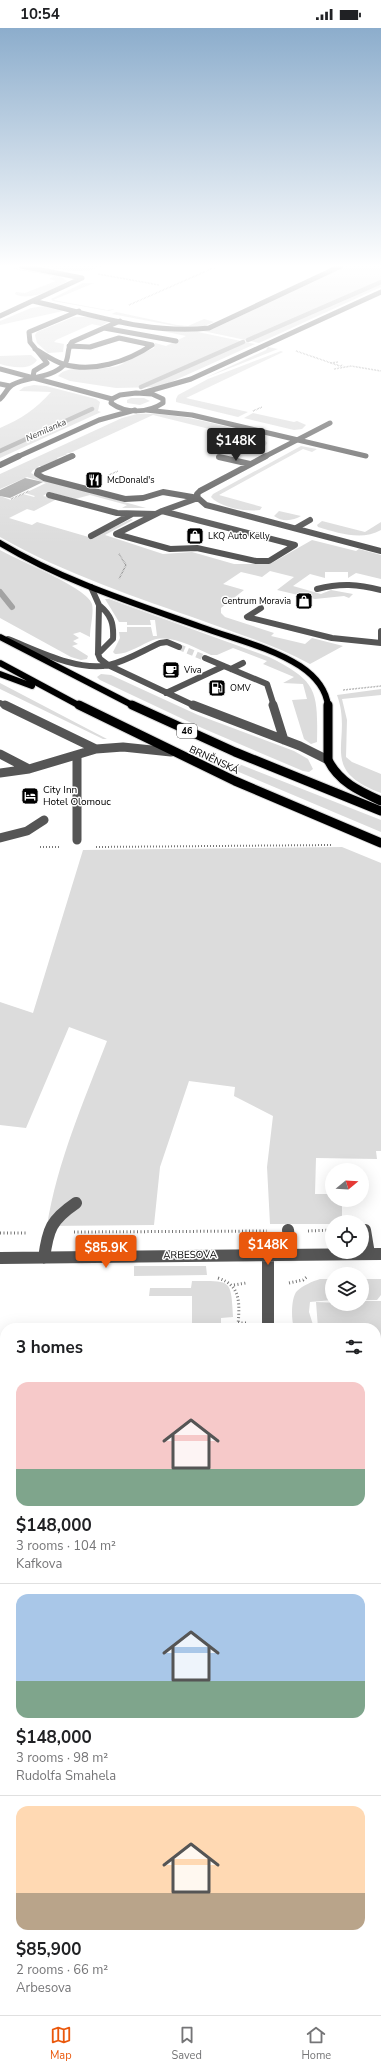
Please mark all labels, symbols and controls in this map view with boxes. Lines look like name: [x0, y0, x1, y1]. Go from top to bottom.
text: 10:54: [20, 4, 60, 24]
water label: Nemilanka: [24, 416, 68, 444]
pin: $148K: [208, 428, 264, 462]
text: $148K: [216, 432, 256, 450]
restaurant icon: McDonald's: [84, 470, 104, 490]
place label: McDonald's: [107, 474, 155, 486]
shop icon: LKQ Auto Kelly: [185, 526, 205, 546]
place label: LKQ Auto Kelly: [208, 530, 270, 542]
shop icon: Centrum Moravia: [294, 591, 314, 611]
place label: Centrum Moravia: [222, 595, 291, 607]
cafe icon: Viva: [161, 660, 181, 680]
place label: Viva: [183, 664, 202, 676]
fuel station icon: OMV: [207, 678, 227, 698]
place label: OMV: [230, 682, 252, 694]
road number: 46: [177, 724, 197, 738]
street label: BRNĚNSKÁ: [187, 742, 242, 778]
place label: City Inn Hotel Olomouc: [43, 783, 111, 809]
hotel icon: City Inn Hotel Olomouc: [20, 786, 40, 806]
north arrow: [325, 1163, 369, 1207]
map controls: [325, 1163, 369, 1311]
button: locate: [325, 1215, 369, 1259]
pin: $148K: [240, 1232, 296, 1266]
pin: $85.9K: [73, 1235, 139, 1269]
text: $148K: [248, 1236, 288, 1254]
text: $85.9K: [84, 1239, 128, 1257]
street label: ARBESOVA: [163, 1248, 218, 1262]
button: layers: [325, 1267, 369, 1311]
text: 3 homes: [16, 1336, 83, 1359]
icon: filters: [343, 1336, 365, 1358]
icon: home: [155, 1408, 227, 1480]
text: $148,000: [16, 1514, 92, 1537]
text: 3 rooms · 104 m²: [16, 1537, 116, 1555]
text: Kafkova: [16, 1555, 62, 1573]
icon: home: [155, 1620, 227, 1692]
text: $148,000: [16, 1726, 92, 1749]
text: 3 rooms · 98 m²: [16, 1749, 108, 1767]
text: Rudolfa Smahela: [16, 1767, 116, 1785]
icon: home: [155, 1832, 227, 1904]
text: $85,900: [16, 1938, 81, 1961]
text: 2 rooms · 66 m²: [16, 1961, 108, 1979]
text: Arbesova: [16, 1979, 71, 1997]
tab: Map: [50, 2024, 72, 2063]
tab: Saved: [171, 2024, 202, 2063]
tab: Home: [301, 2024, 331, 2063]

